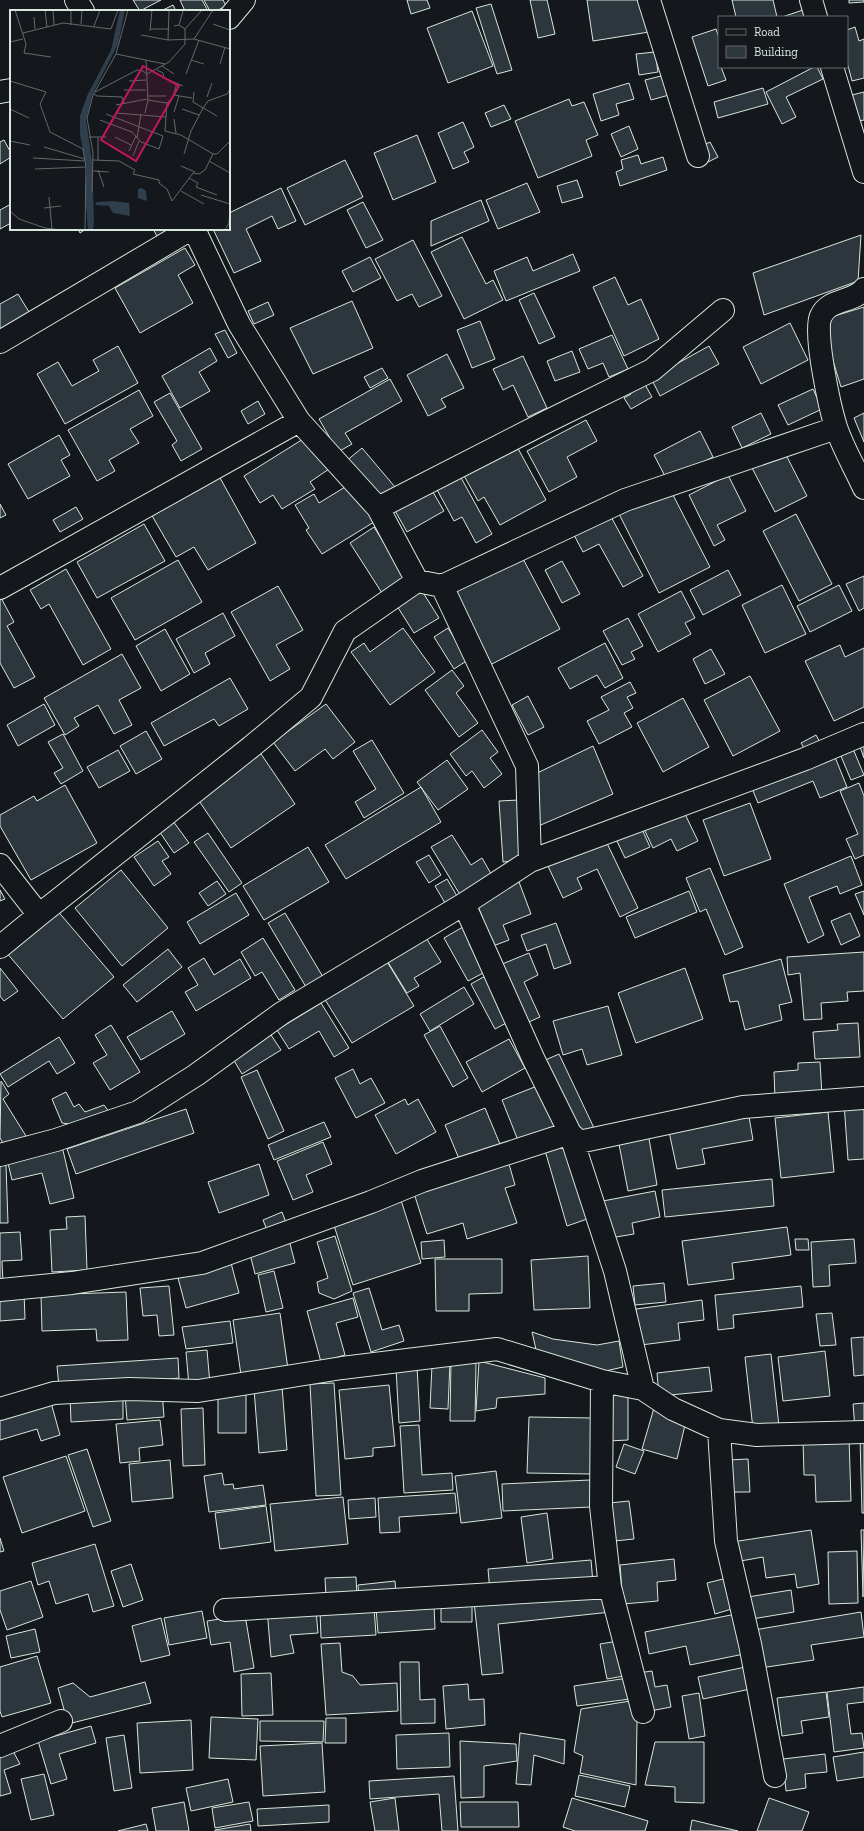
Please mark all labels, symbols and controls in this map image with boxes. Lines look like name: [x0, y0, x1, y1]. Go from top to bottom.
inset map: [10, 10, 230, 230]
legend: [718, 16, 848, 68]
text: Road: [754, 25, 780, 39]
text: Building: [754, 45, 798, 59]

